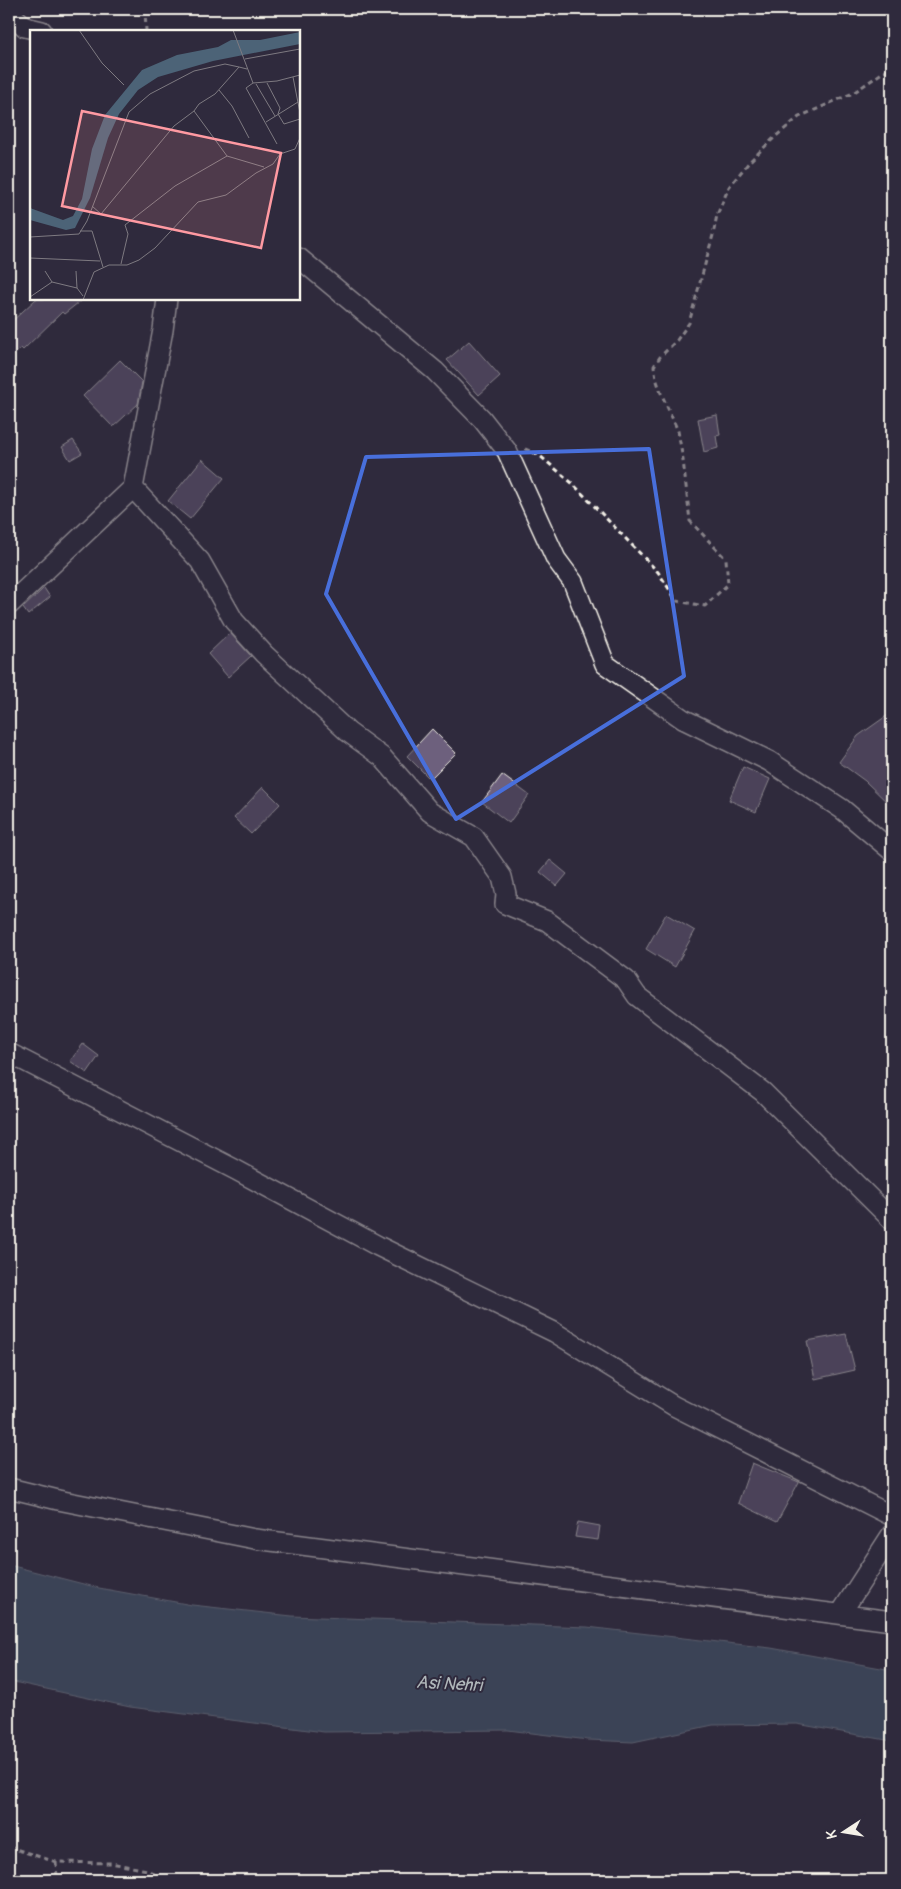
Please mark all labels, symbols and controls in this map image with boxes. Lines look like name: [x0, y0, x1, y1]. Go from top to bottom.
inset map: [30, 30, 300, 300]
water label: Asi Nehri: [415, 1671, 485, 1697]
north arrow: [818, 1806, 868, 1856]
text: K: [822, 1828, 841, 1841]

